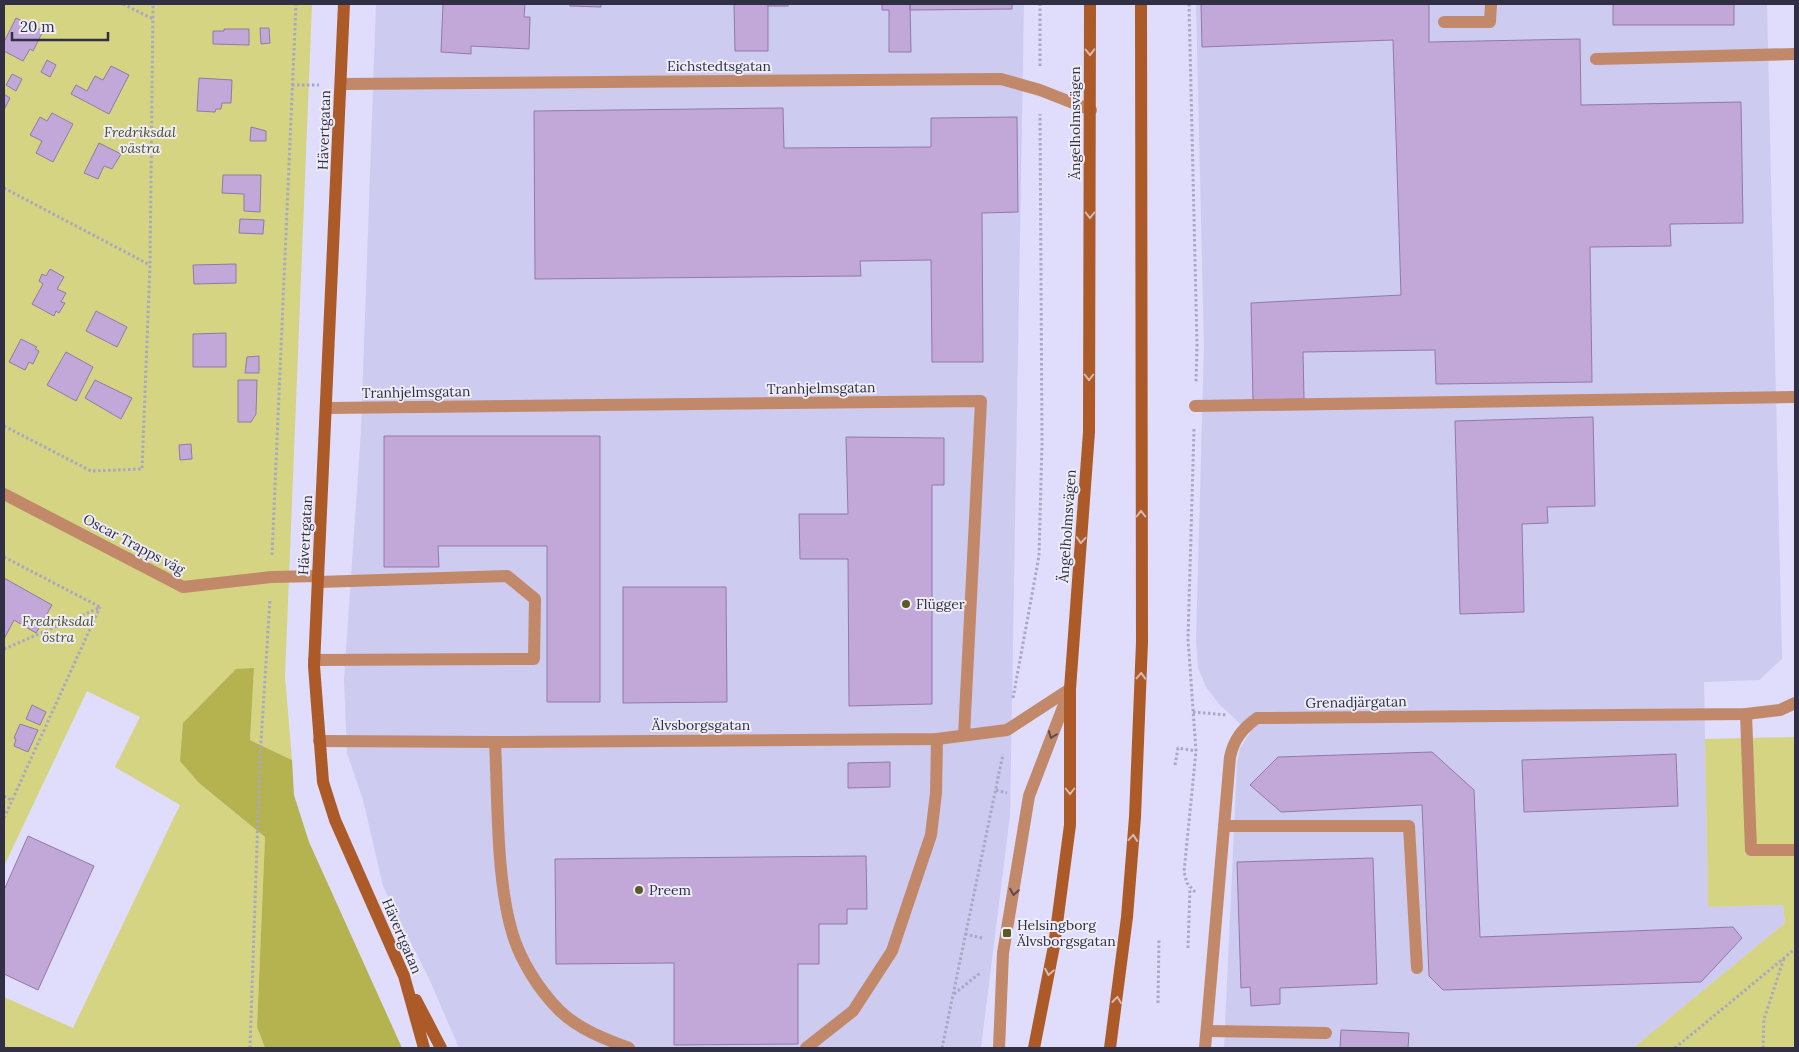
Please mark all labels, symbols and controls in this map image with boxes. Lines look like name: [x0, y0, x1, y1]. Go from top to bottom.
scale bar: [12, 10, 109, 42]
text: 20 m: [20, 17, 55, 36]
one-way arrow: [1085, 49, 1095, 57]
street label: Eichstedtsgatan: [667, 57, 772, 75]
street label: Ängelholmsvägen: [1066, 66, 1084, 181]
street label: Hävertgatan: [314, 89, 334, 170]
park label: Fredriksdal västra: [104, 123, 176, 157]
one-way arrow: [1085, 212, 1095, 219]
one-way arrow: [1084, 374, 1094, 382]
street label: Tranhjelmsgatan: [766, 378, 876, 398]
street label: Tranhjelmsgatan: [361, 382, 471, 402]
street label: Ängelholmsvägen: [1054, 468, 1080, 584]
street label: Hävertgatan: [294, 494, 316, 575]
one-way arrow: [1136, 509, 1146, 517]
street label: Oscar Trapps väg: [80, 510, 188, 579]
one-way arrow: [1075, 536, 1086, 544]
place label: Flügger: [916, 595, 965, 613]
marker: Flügger: [900, 598, 912, 610]
park label: Fredriksdal östra: [22, 612, 94, 646]
one-way arrow: [1136, 672, 1146, 680]
street label: Grenadjärgatan: [1305, 692, 1407, 712]
street label: Älvsborgsgatan: [651, 716, 751, 734]
one-way arrow: [1048, 730, 1058, 739]
one-way arrow: [1065, 787, 1075, 795]
one-way arrow: [1127, 834, 1138, 842]
place label: Preem: [649, 881, 692, 899]
marker: Preem: [633, 884, 645, 896]
one-way arrow: [1009, 887, 1019, 896]
street label: Hävertgatan: [378, 896, 426, 977]
place label: Helsingborg Älvsborgsgatan: [1016, 916, 1116, 950]
marker: Helsingborg Älvsborgsgatan: [1001, 927, 1013, 939]
one-way arrow: [1045, 968, 1055, 976]
one-way arrow: [1111, 996, 1122, 1004]

